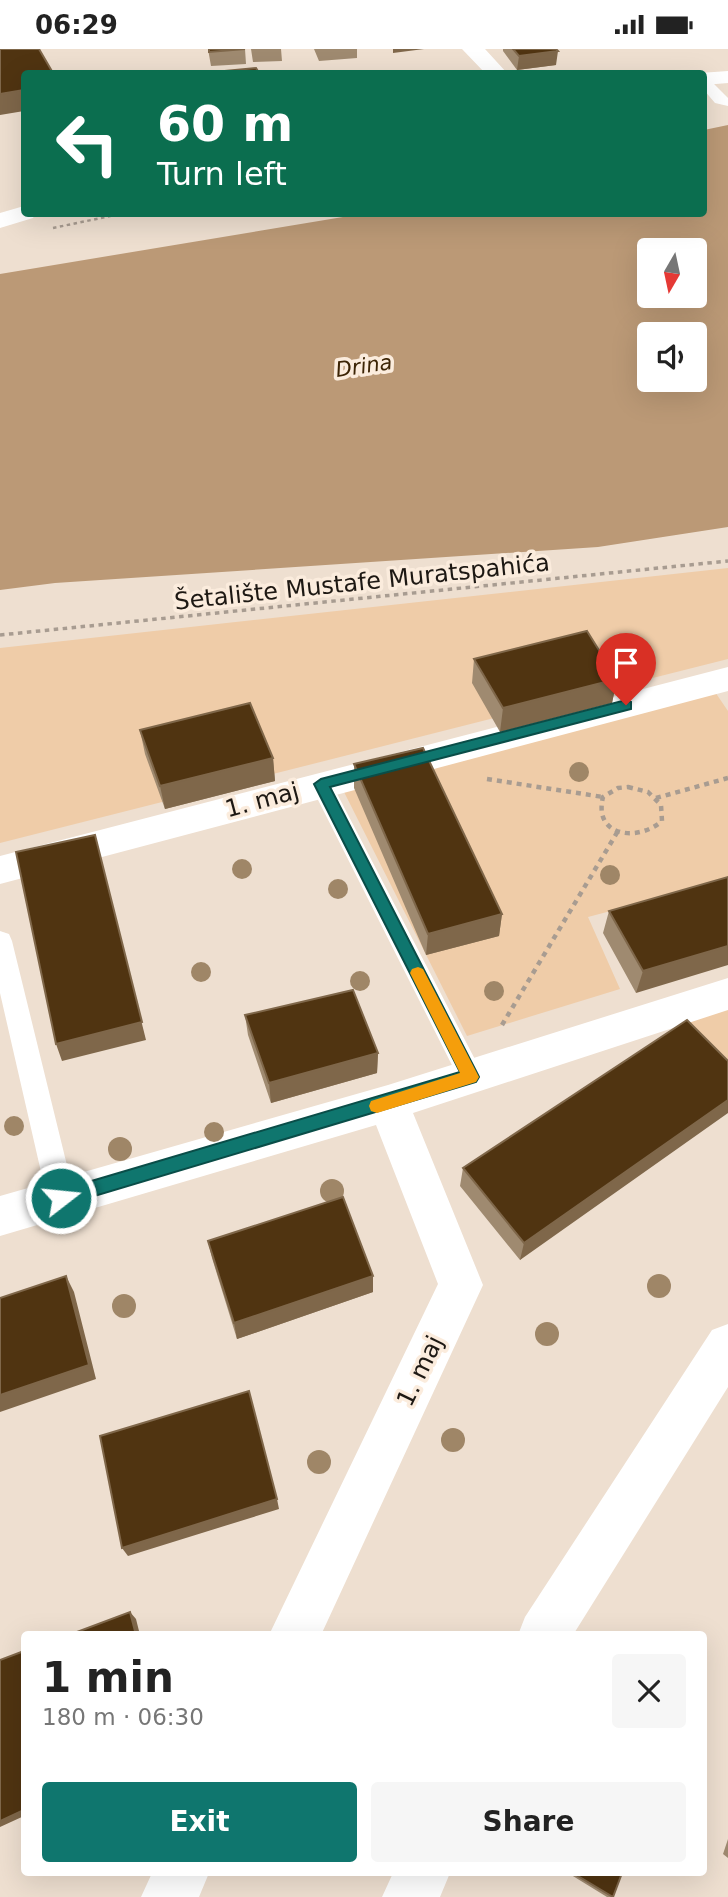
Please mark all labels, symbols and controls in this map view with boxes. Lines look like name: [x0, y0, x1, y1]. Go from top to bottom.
text: 06:29: [35, 10, 118, 40]
text: 60 m: [157, 96, 293, 153]
icon: left: [42, 98, 133, 189]
text: Turn left: [157, 155, 287, 193]
north arrow: [637, 238, 707, 308]
map controls: [637, 238, 707, 392]
button: sound: [637, 322, 707, 392]
water label: Drina: [334, 350, 394, 382]
street label: Šetalište Mustafe Muratspahića: [173, 546, 551, 616]
pin: [596, 633, 656, 705]
icon: arrive: [607, 644, 645, 682]
street label: 1. maj: [222, 777, 302, 823]
position arrow: [24, 1161, 98, 1235]
street label: 1. maj: [391, 1331, 449, 1411]
text: 1 min: [42, 1653, 174, 1702]
button: close: [612, 1654, 686, 1728]
text: 180 m · 06:30: [42, 1704, 204, 1730]
button: Exit: [42, 1782, 357, 1862]
button: Share: [371, 1782, 686, 1862]

